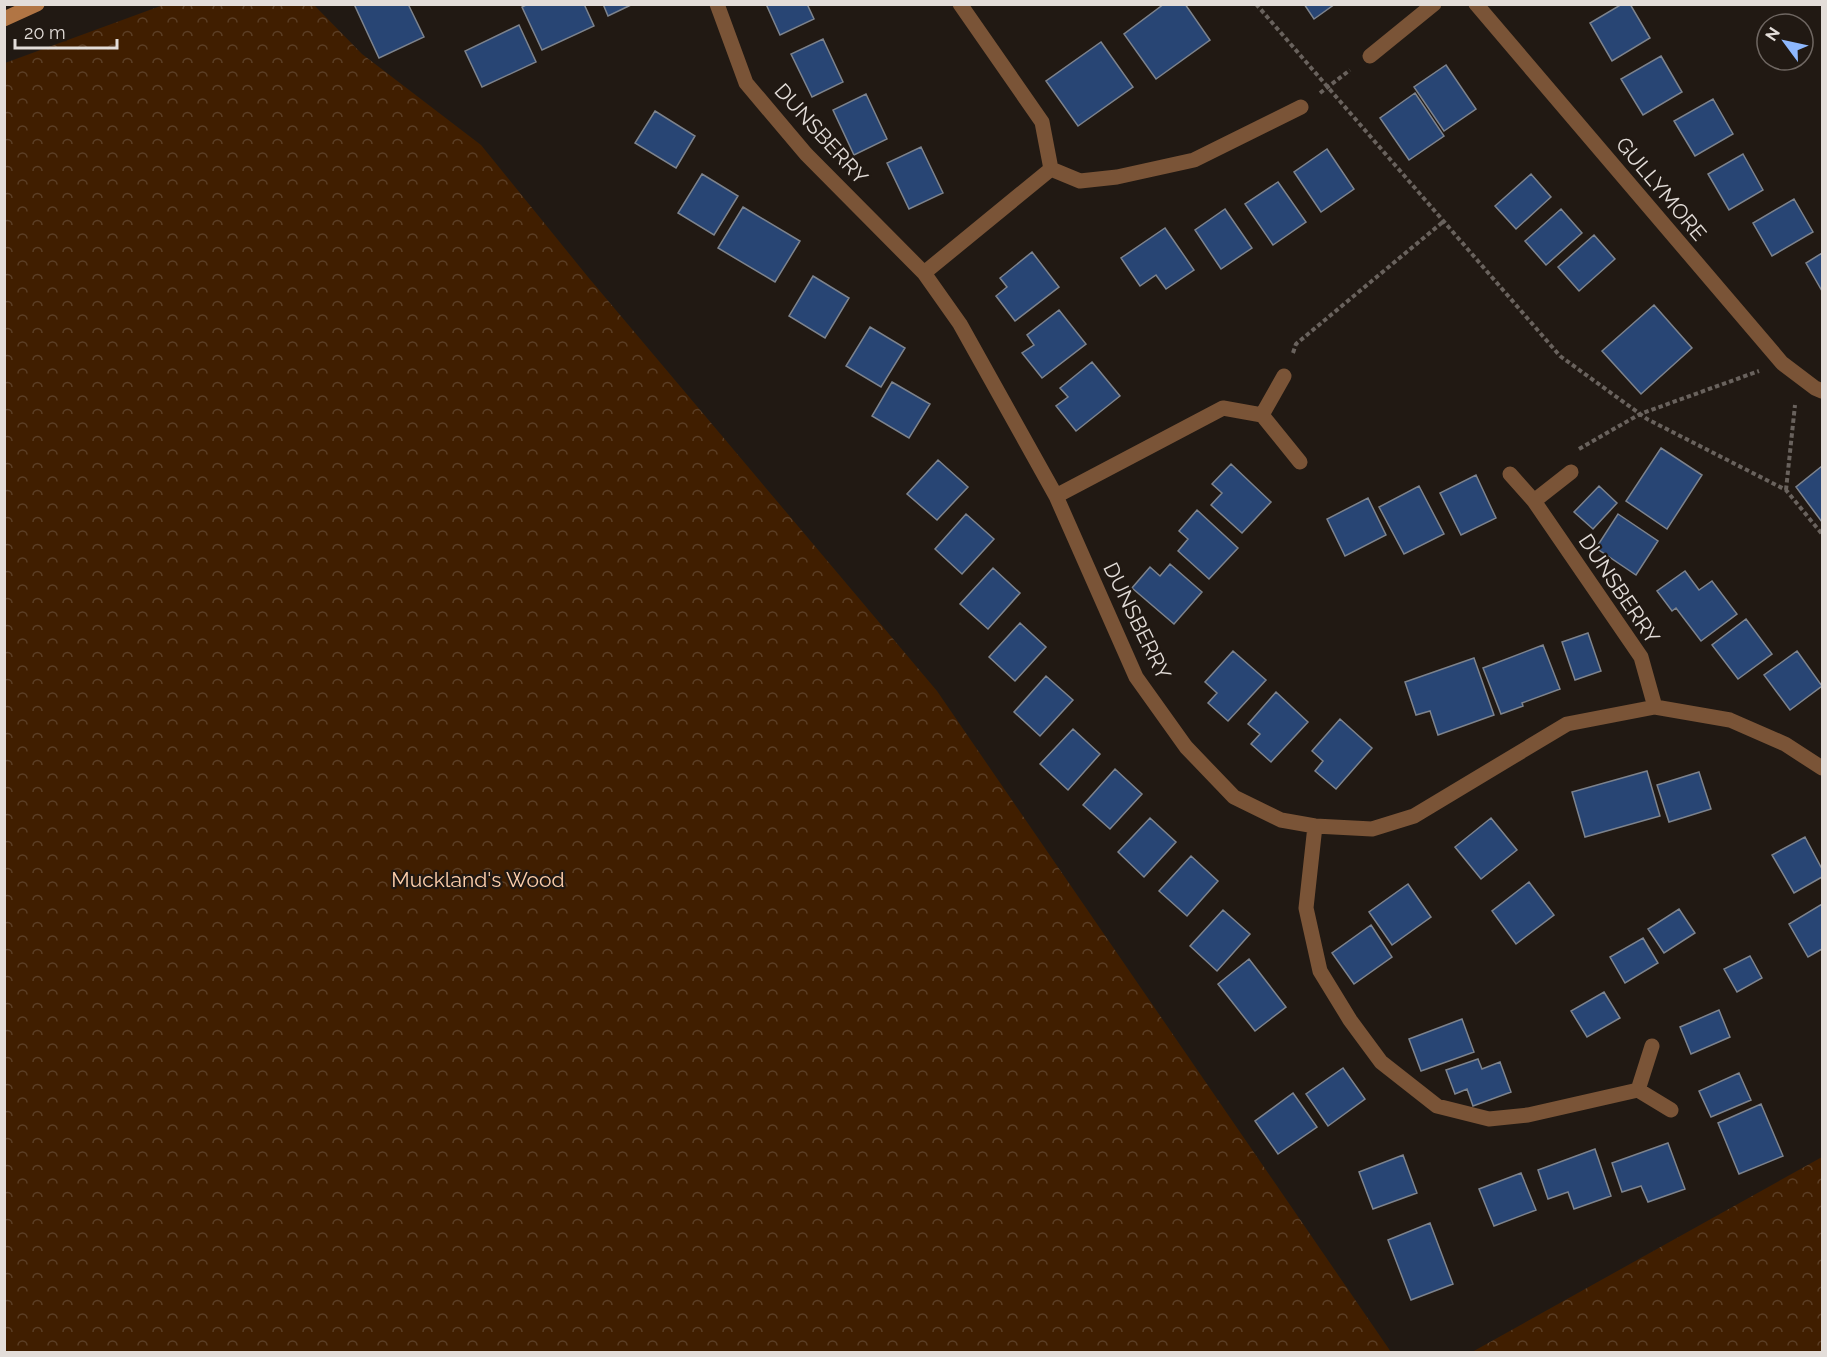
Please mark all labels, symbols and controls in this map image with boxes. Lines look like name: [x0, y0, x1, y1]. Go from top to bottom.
scale bar: [15, 12, 117, 50]
north arrow: [1755, 12, 1815, 72]
text: 20 m: [24, 22, 66, 43]
text: N: [1762, 24, 1784, 44]
street label: DUNSBERRY: [770, 78, 873, 189]
street label: GULLYMORE: [1611, 132, 1712, 246]
street label: DUNSBERRY: [1574, 529, 1665, 649]
street label: DUNSBERRY: [1098, 558, 1177, 684]
park label: Muckland's Wood: [391, 867, 565, 892]

